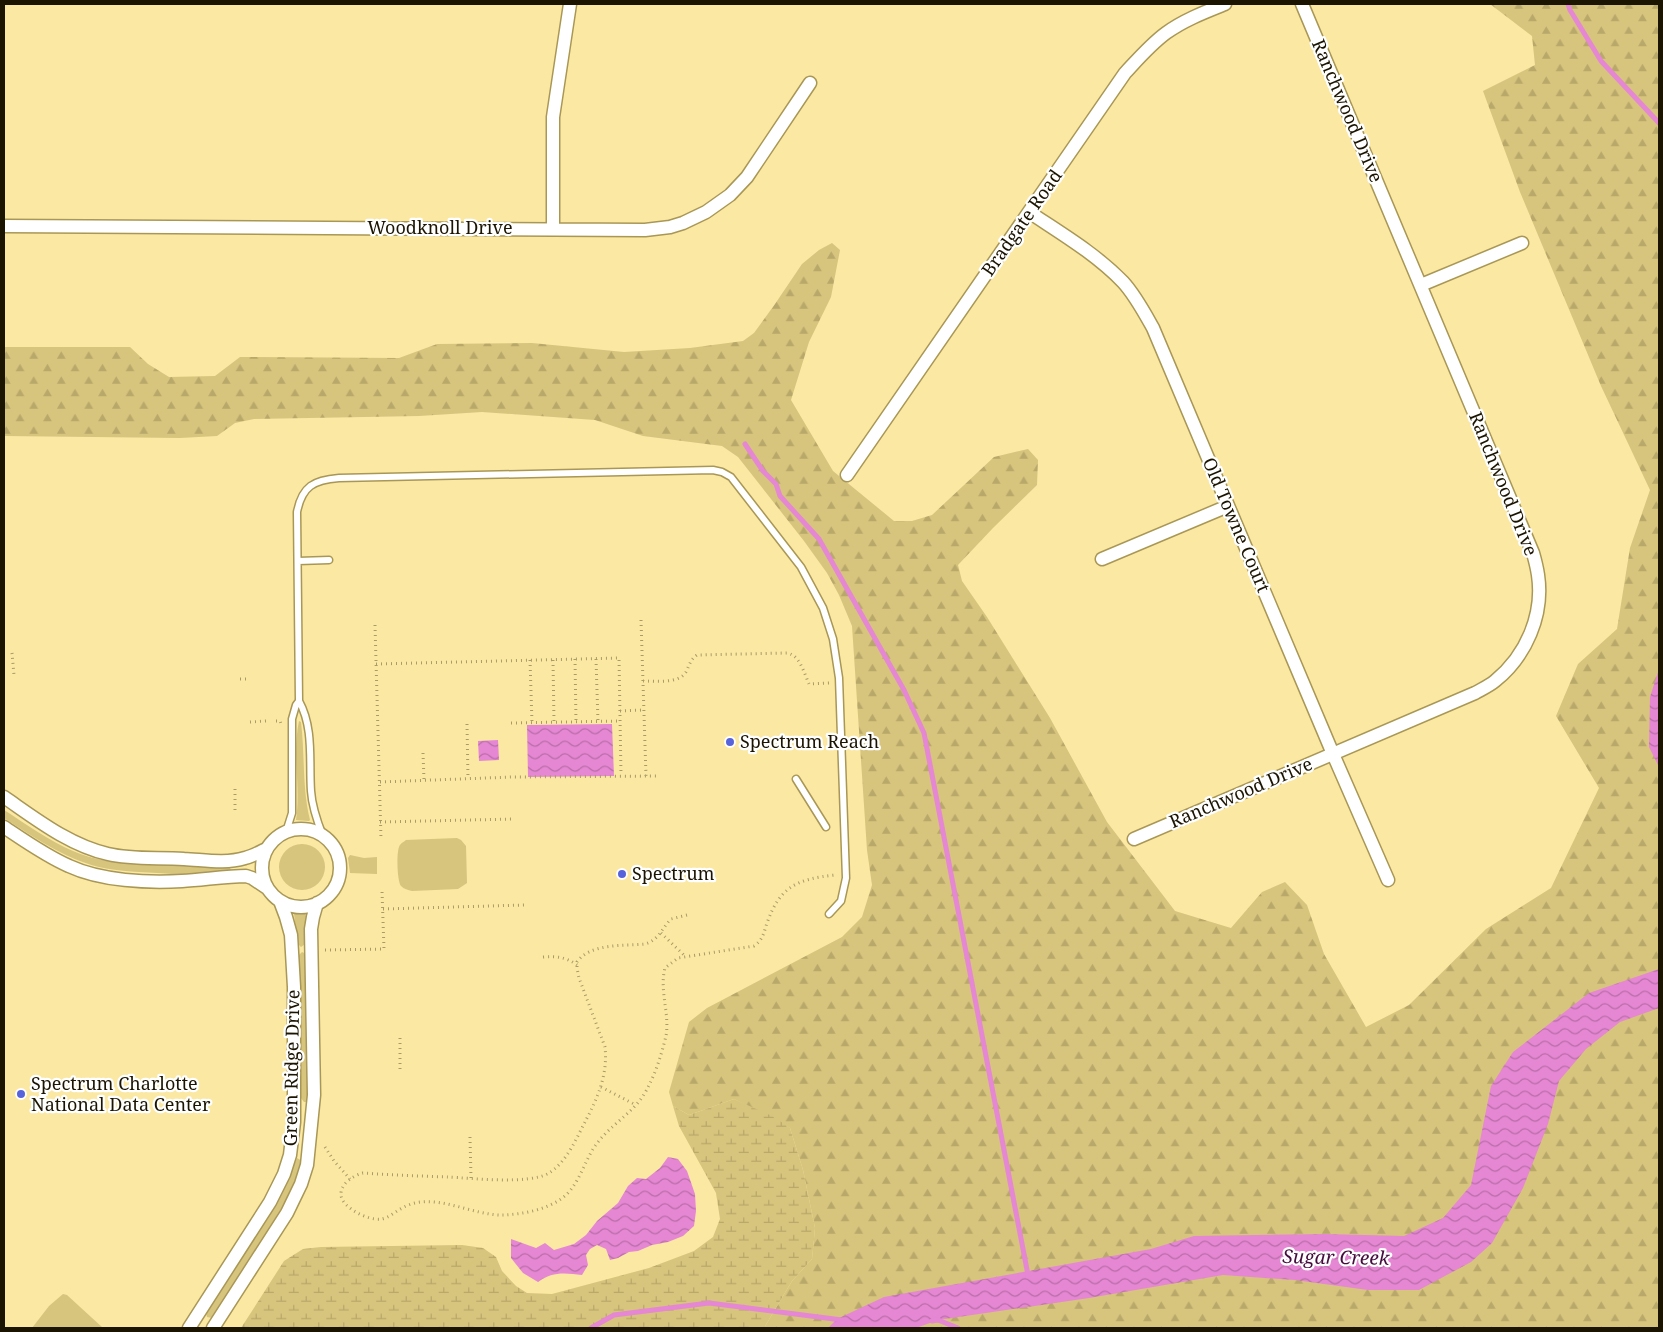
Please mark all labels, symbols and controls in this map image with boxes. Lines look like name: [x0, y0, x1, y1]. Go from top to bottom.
street label: Ranchwood Drive: [1307, 35, 1389, 186]
street label: Bradgate Road: [976, 164, 1067, 280]
street label: Woodknoll Drive: [367, 215, 513, 239]
street label: Ranchwood Drive: [1464, 408, 1544, 559]
street label: Old Towne Court: [1198, 454, 1276, 596]
place label: Spectrum Reach: [740, 729, 879, 753]
marker: Spectrum Reach: [724, 736, 736, 748]
street label: Ranchwood Drive: [1165, 751, 1316, 833]
place label: Spectrum: [632, 861, 715, 885]
marker: Spectrum: [616, 868, 628, 880]
street label: Green Ridge Drive: [278, 989, 304, 1147]
place label: Spectrum Charlotte National Data Center: [31, 1071, 211, 1116]
marker: Spectrum Charlotte National Data Center: [15, 1088, 27, 1100]
water label: Sugar Creek: [1282, 1243, 1391, 1271]

